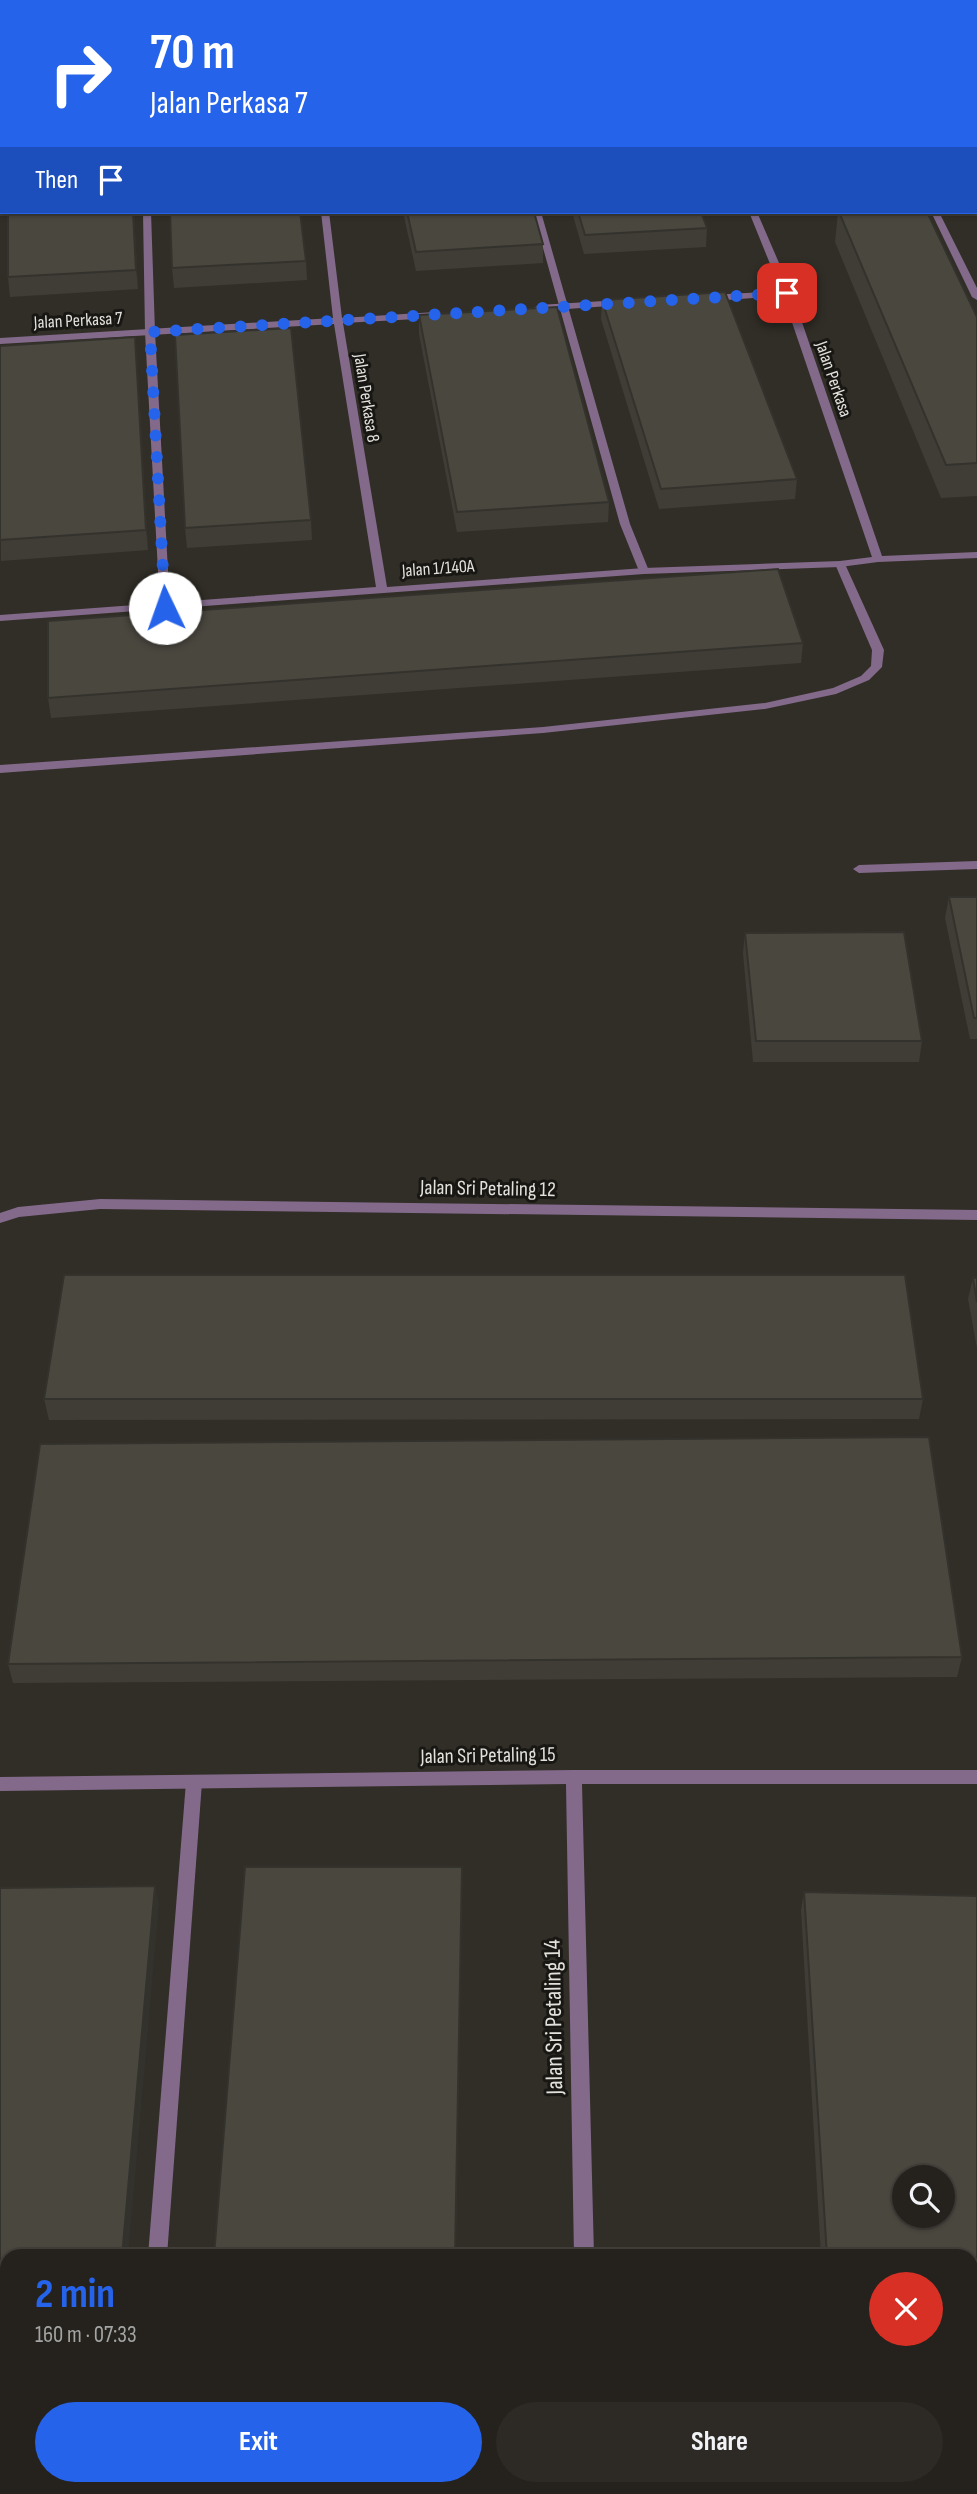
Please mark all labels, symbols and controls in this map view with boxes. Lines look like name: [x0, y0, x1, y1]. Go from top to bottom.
text: 70 m: [150, 24, 235, 83]
icon: right: [35, 28, 126, 119]
text: Jalan Perkasa 7: [150, 84, 308, 123]
icon: arrive: [92, 161, 130, 199]
text: Then: [35, 165, 78, 196]
pin: [757, 263, 817, 323]
icon: arrive: [768, 274, 806, 312]
street label: Jalan Perkasa 7: [32, 308, 124, 333]
street label: Jalan Perkasa: [810, 338, 856, 420]
street label: Jalan Perkasa 8: [349, 351, 384, 444]
street label: Jalan 1/140A: [400, 555, 475, 582]
position arrow: [128, 571, 202, 645]
street label: Jalan Sri Petaling 12: [419, 1175, 556, 1202]
street label: Jalan Sri Petaling 15: [419, 1742, 556, 1769]
street label: Jalan Sri Petaling 14: [538, 1939, 569, 2096]
map controls: [892, 2165, 955, 2228]
button: search: [892, 2165, 955, 2228]
text: 2 min: [35, 2269, 115, 2320]
button: close: [869, 2272, 943, 2346]
text: 160 m · 07:33: [35, 2321, 137, 2349]
button: Exit: [35, 2402, 482, 2482]
button: Share: [496, 2402, 943, 2482]

